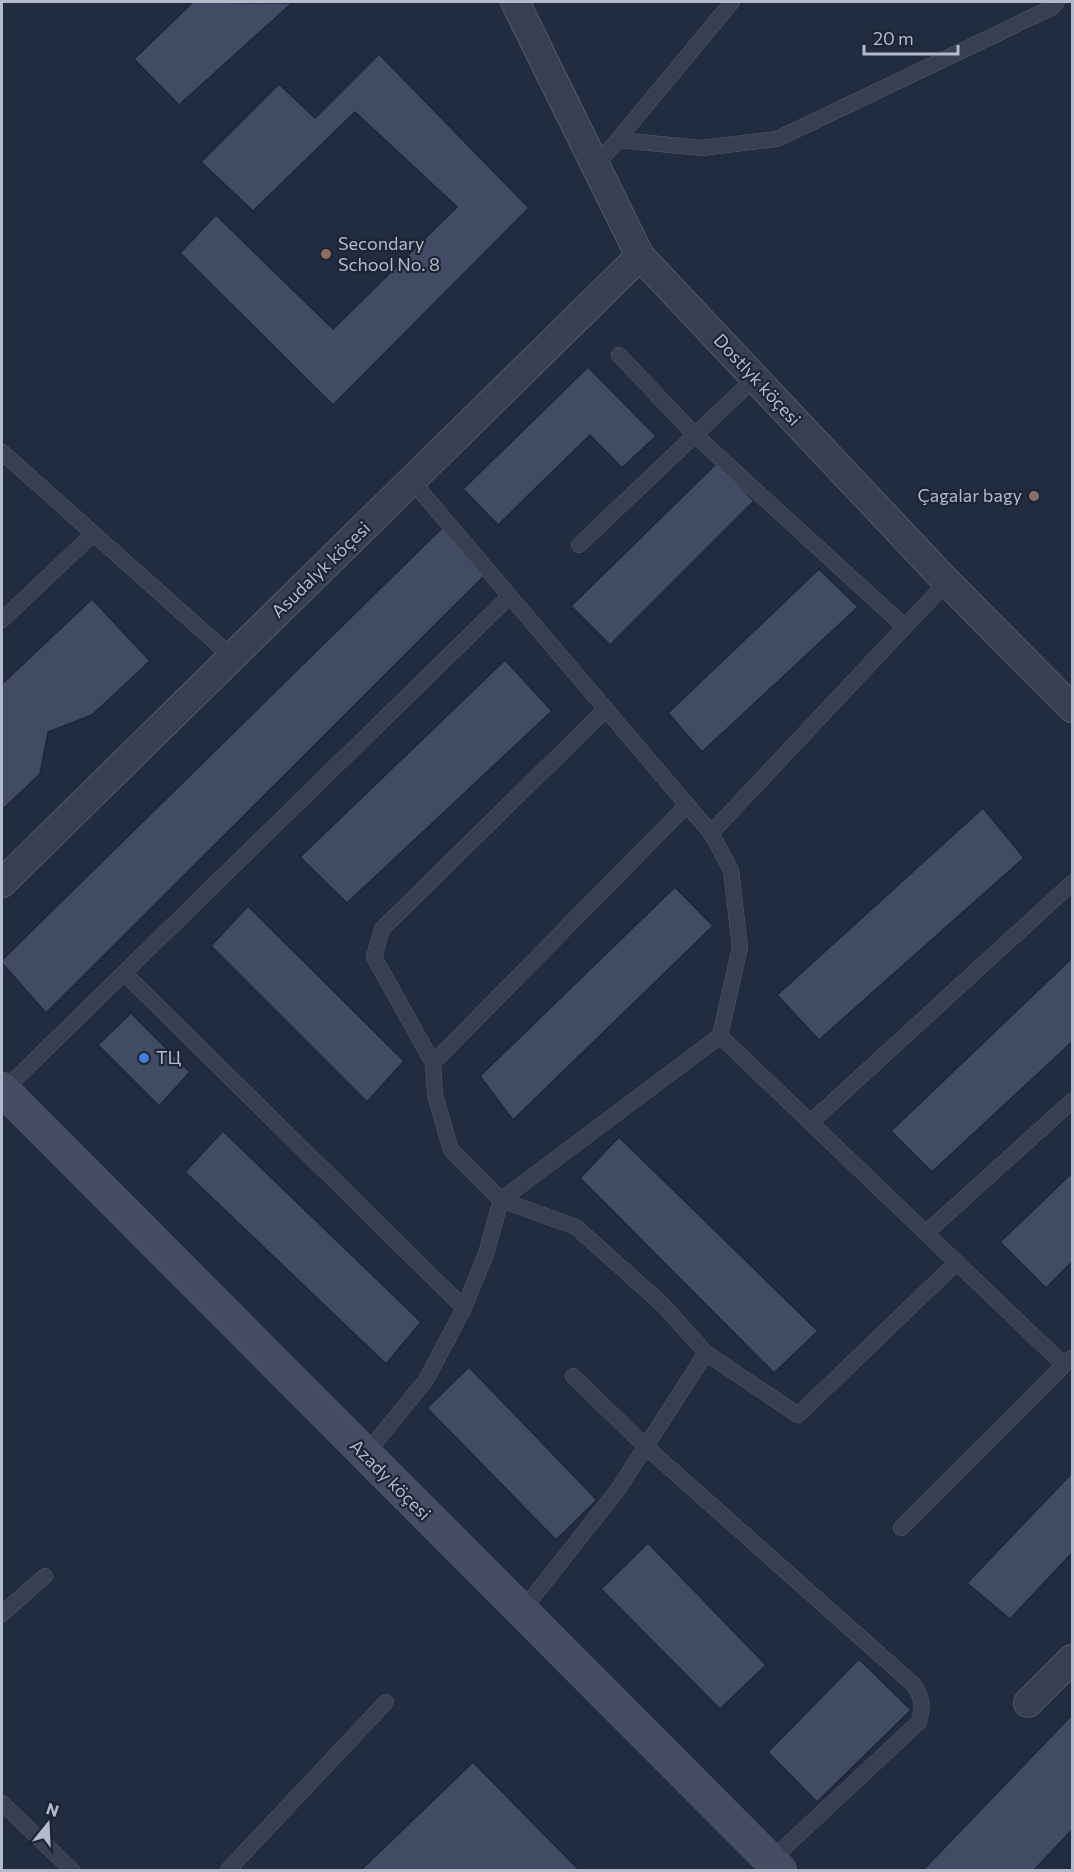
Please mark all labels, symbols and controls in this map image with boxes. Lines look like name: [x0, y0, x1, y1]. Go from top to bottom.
scale bar: [864, 18, 958, 56]
text: 20 m: [873, 27, 914, 49]
place label: Secondary School No. 8: [338, 232, 440, 275]
marker: Secondary School No. 8: [319, 247, 333, 261]
street label: Dostlyk köçesi: [710, 329, 806, 430]
place label: Çagalar bagy: [917, 484, 1022, 506]
marker: Çagalar bagy: [1027, 489, 1041, 503]
street label: Asudalyk köçesi: [266, 517, 374, 622]
place label: ТЦ: [156, 1046, 182, 1068]
marker: ТЦ: [137, 1051, 151, 1065]
street label: Azady köçesi: [346, 1434, 436, 1524]
north arrow: [18, 1794, 78, 1854]
text: N: [44, 1798, 61, 1820]

